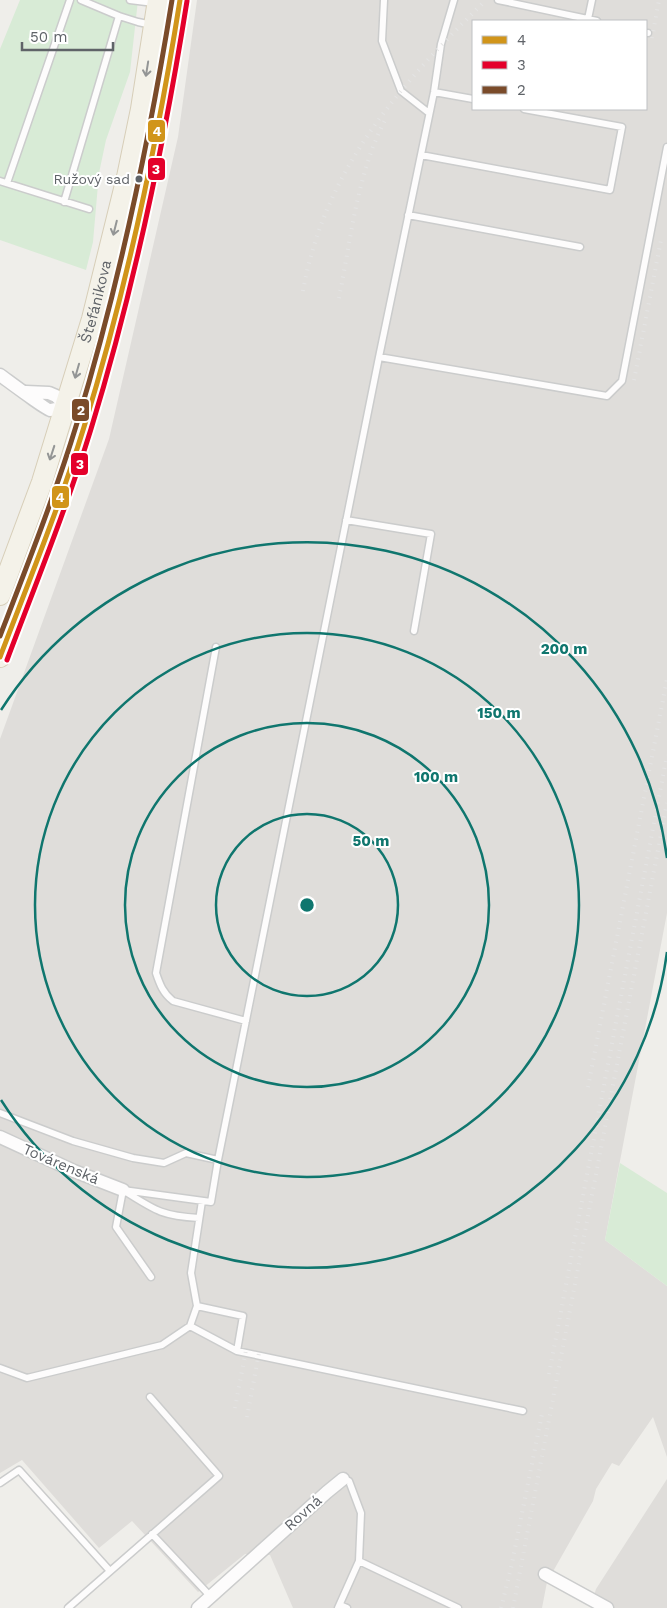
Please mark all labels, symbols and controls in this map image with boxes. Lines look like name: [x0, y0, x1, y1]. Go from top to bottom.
scale bar: [22, 20, 114, 52]
legend: [472, 20, 647, 110]
text: 50 m: [30, 28, 67, 46]
text: 4: [517, 31, 526, 49]
text: 3: [517, 56, 526, 74]
one-way arrow: [142, 61, 152, 77]
text: 2: [517, 81, 526, 99]
line badge: 4: [147, 119, 166, 143]
text: 4: [152, 123, 162, 139]
line badge: 3: [147, 157, 166, 181]
text: 3: [152, 161, 160, 177]
place label: Ružový sad: [53, 171, 130, 187]
marker: Ružový sad: [134, 174, 144, 184]
one-way arrow: [110, 220, 119, 236]
street label: Štefánikova: [75, 258, 115, 345]
one-way arrow: [71, 363, 81, 379]
line badge: 2: [71, 398, 90, 422]
text: 2: [77, 402, 85, 418]
one-way arrow: [46, 444, 56, 460]
line badge: 3: [70, 452, 89, 476]
text: 3: [76, 456, 84, 472]
line badge: 4: [51, 485, 70, 509]
text: 4: [55, 489, 65, 505]
text: 200 m: [541, 640, 587, 658]
text: 150 m: [477, 704, 521, 722]
text: 100 m: [414, 768, 458, 786]
text: 50 m: [353, 832, 389, 850]
centre of rings: [298, 896, 316, 914]
street label: Továrenská: [20, 1140, 102, 1188]
street label: Rovná: [281, 1491, 326, 1535]

